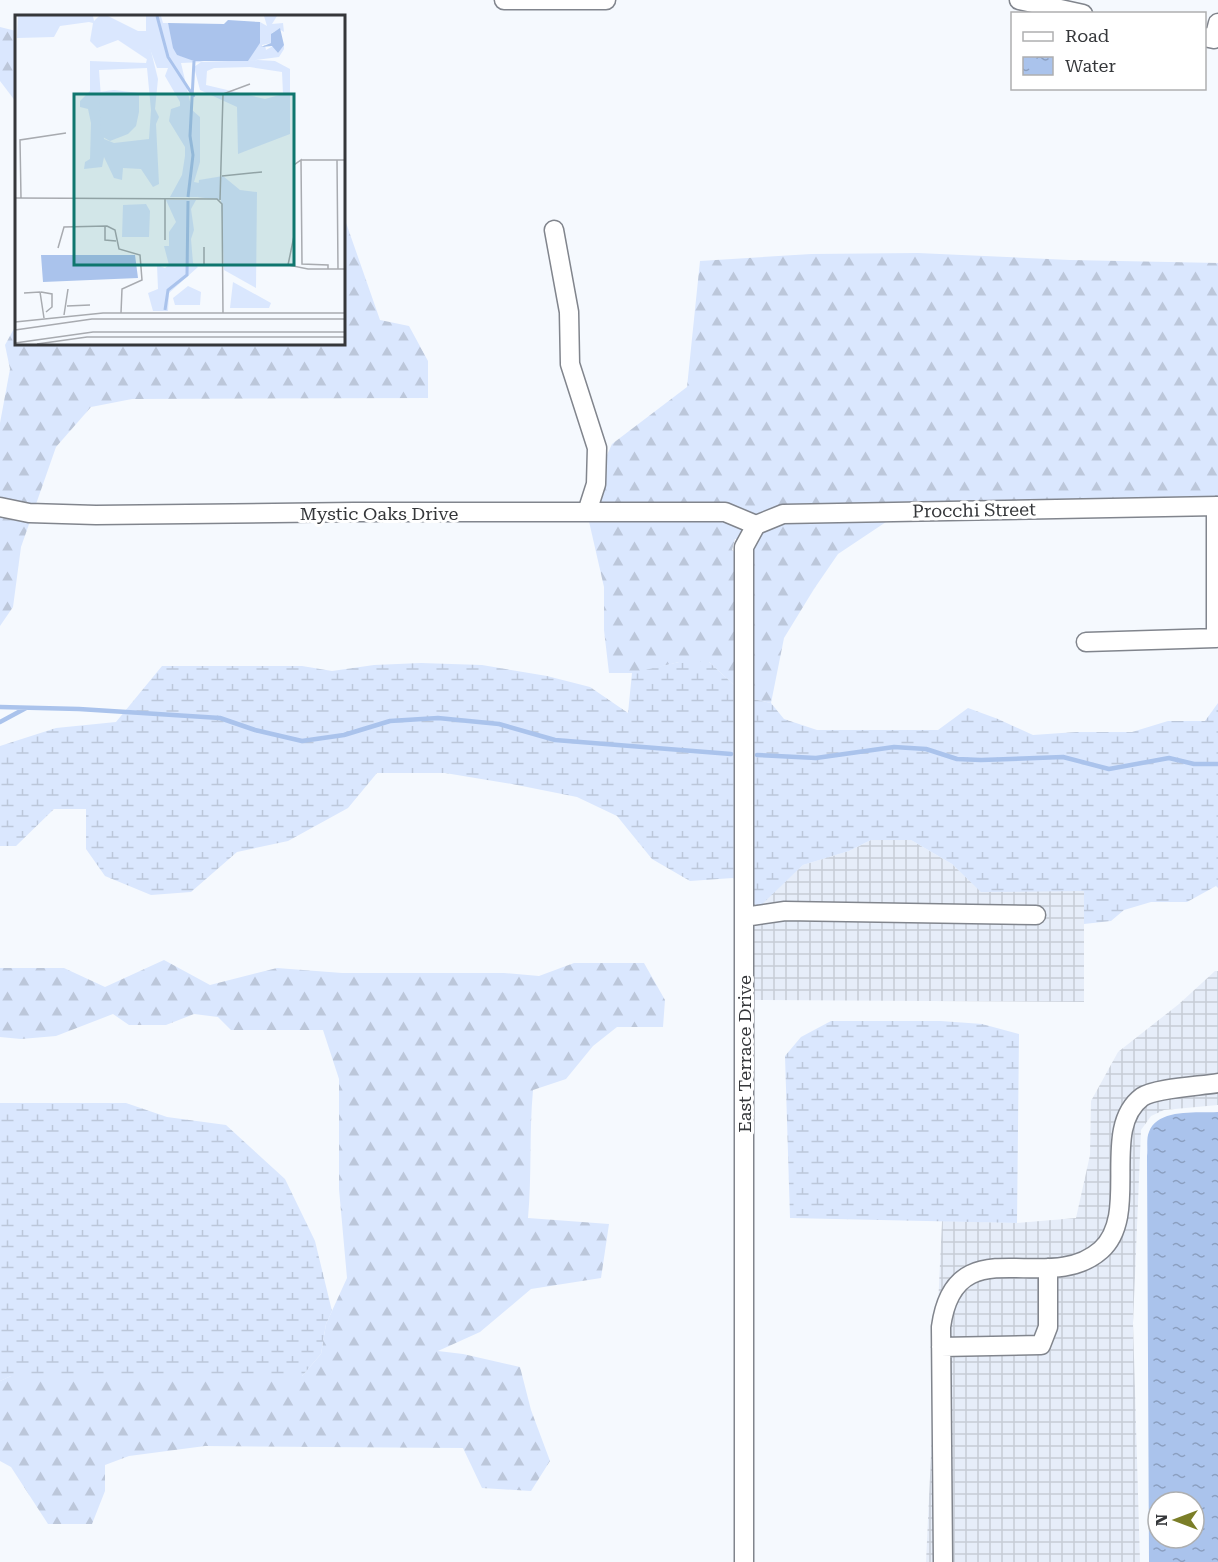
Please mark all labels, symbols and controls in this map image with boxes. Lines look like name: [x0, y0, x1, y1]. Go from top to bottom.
legend: [1011, 12, 1206, 90]
inset map: [15, 15, 345, 345]
text: Road: [1065, 25, 1110, 46]
text: Water: [1065, 55, 1116, 76]
street label: Procchi Street: [912, 498, 1036, 522]
street label: Mystic Oaks Drive: [300, 503, 458, 524]
street label: East Terrace Drive: [734, 975, 755, 1133]
north arrow: [1146, 1490, 1206, 1550]
text: N: [1152, 1514, 1171, 1526]

